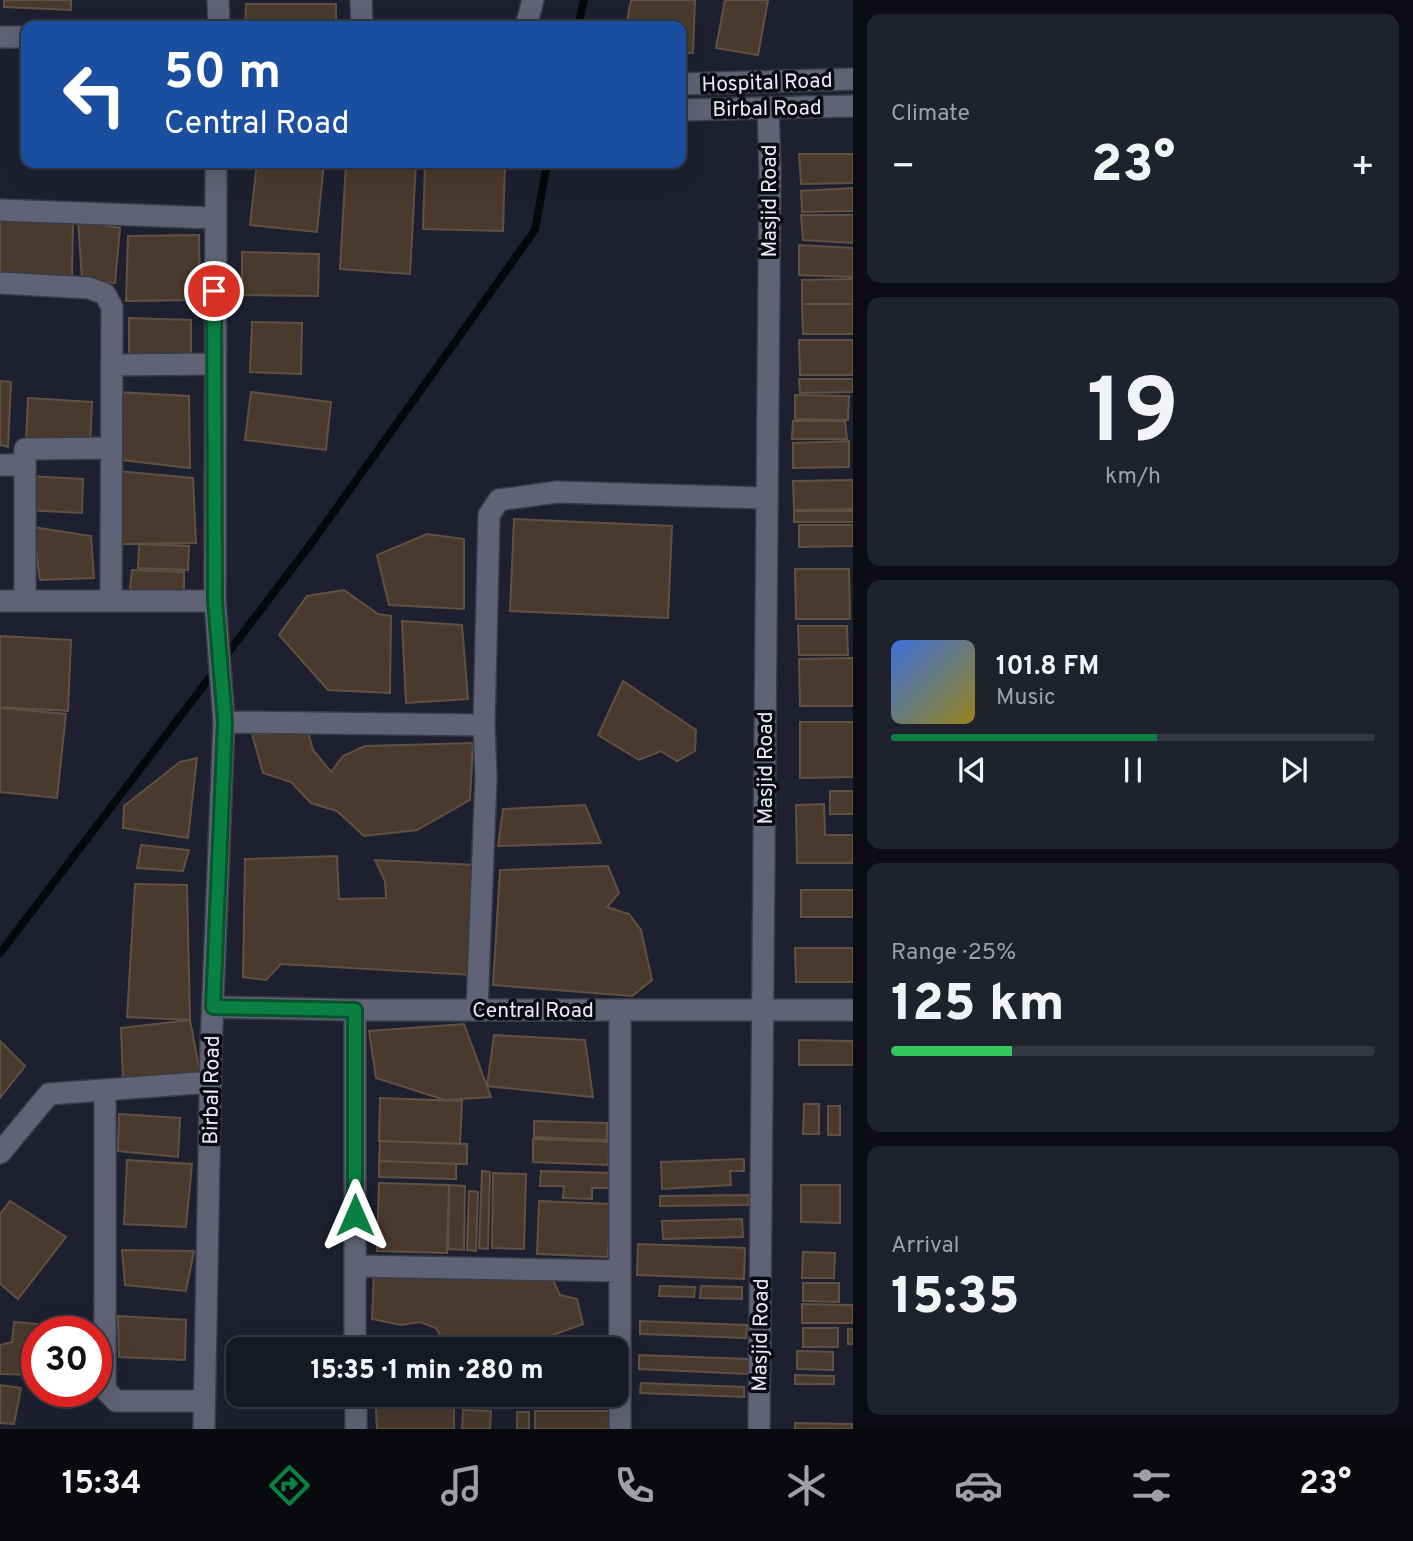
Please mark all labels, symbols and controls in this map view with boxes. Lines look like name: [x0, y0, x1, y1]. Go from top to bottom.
text: 50 m: [164, 44, 281, 106]
icon: left: [49, 49, 140, 140]
street label: Hospital Road: [701, 68, 833, 99]
street label: Birbal Road: [712, 95, 822, 124]
text: Climate: [891, 100, 970, 129]
text: Central Road: [164, 105, 349, 145]
text: 23°: [1091, 134, 1175, 200]
street label: Masjid Road: [757, 144, 784, 258]
text: −: [891, 144, 916, 193]
text: +: [1350, 144, 1375, 193]
pin: [184, 261, 244, 321]
icon: arrive: [195, 272, 233, 310]
text: 19: [1087, 360, 1179, 475]
text: km/h: [1105, 463, 1161, 492]
text: 101.8 FM: [996, 651, 1099, 684]
text: Music: [996, 684, 1056, 713]
street label: Masjid Road: [753, 711, 780, 825]
icon: previous: [953, 751, 991, 789]
icon: pause: [1114, 751, 1152, 789]
icon: next: [1275, 751, 1313, 789]
text: Range · 25%: [891, 939, 1016, 968]
text: 125 km: [891, 973, 1065, 1039]
street label: Central Road: [472, 998, 594, 1025]
street label: Birbal Road: [198, 1035, 227, 1145]
position arrow: [318, 1178, 392, 1252]
text: Arrival: [891, 1232, 960, 1261]
text: 15:35: [891, 1266, 1020, 1332]
street label: Masjid Road: [747, 1278, 776, 1392]
speed limit sign: 30: [21, 1316, 112, 1407]
text: 15:35 · 1 min · 280 m: [310, 1355, 544, 1388]
icon: directions: [265, 1461, 314, 1510]
icon: music: [437, 1461, 486, 1510]
icon: phone: [610, 1461, 659, 1510]
icon: climate: [782, 1461, 831, 1510]
icon: car: [954, 1461, 1003, 1510]
icon: filters: [1127, 1461, 1176, 1510]
text: 15:34: [62, 1465, 142, 1505]
text: 23°: [1299, 1465, 1351, 1505]

